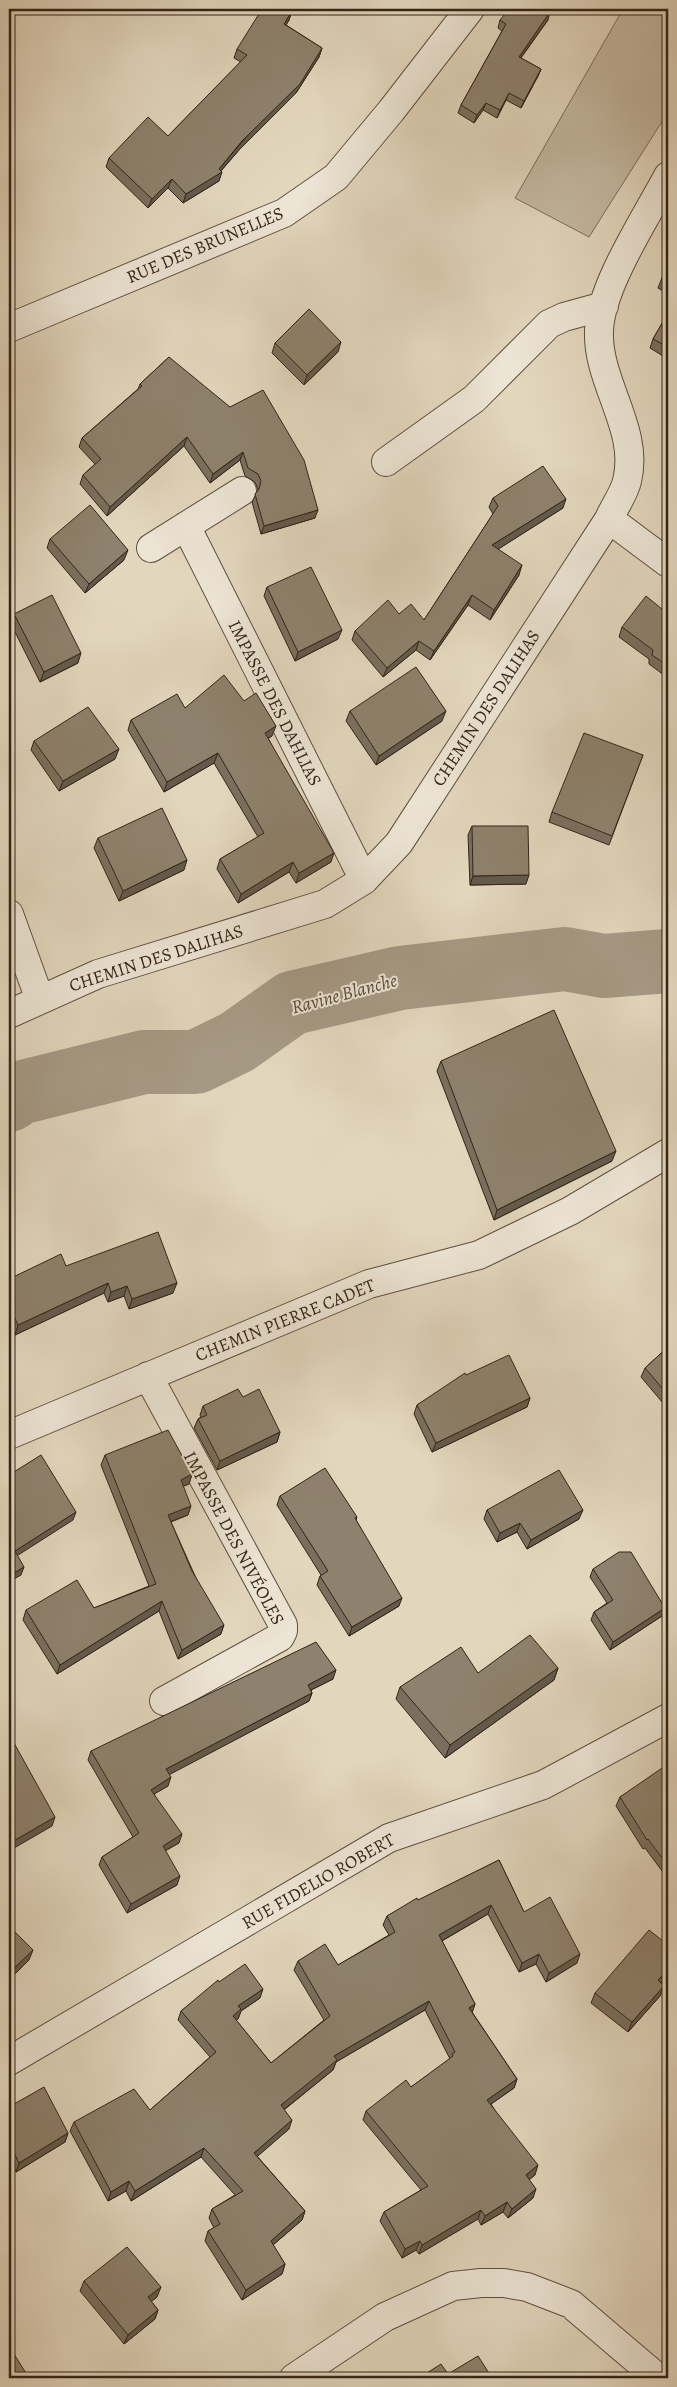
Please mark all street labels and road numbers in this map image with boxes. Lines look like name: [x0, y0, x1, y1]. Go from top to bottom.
street label: RUE DES BRUNELLES: [123, 201, 287, 289]
street label: IMPASSE DES DAHLIAS: [223, 616, 327, 790]
street label: CHEMIN DES DALIHAS: [426, 625, 546, 791]
street label: CHEMIN DES DALIHAS: [66, 918, 246, 998]
street label: CHEMIN PIERRE CADET: [192, 1273, 379, 1367]
street label: IMPASSE DES NIVÉOLES: [178, 1447, 290, 1629]
street label: RUE FIDELIO ROBERT: [237, 1827, 399, 1935]

